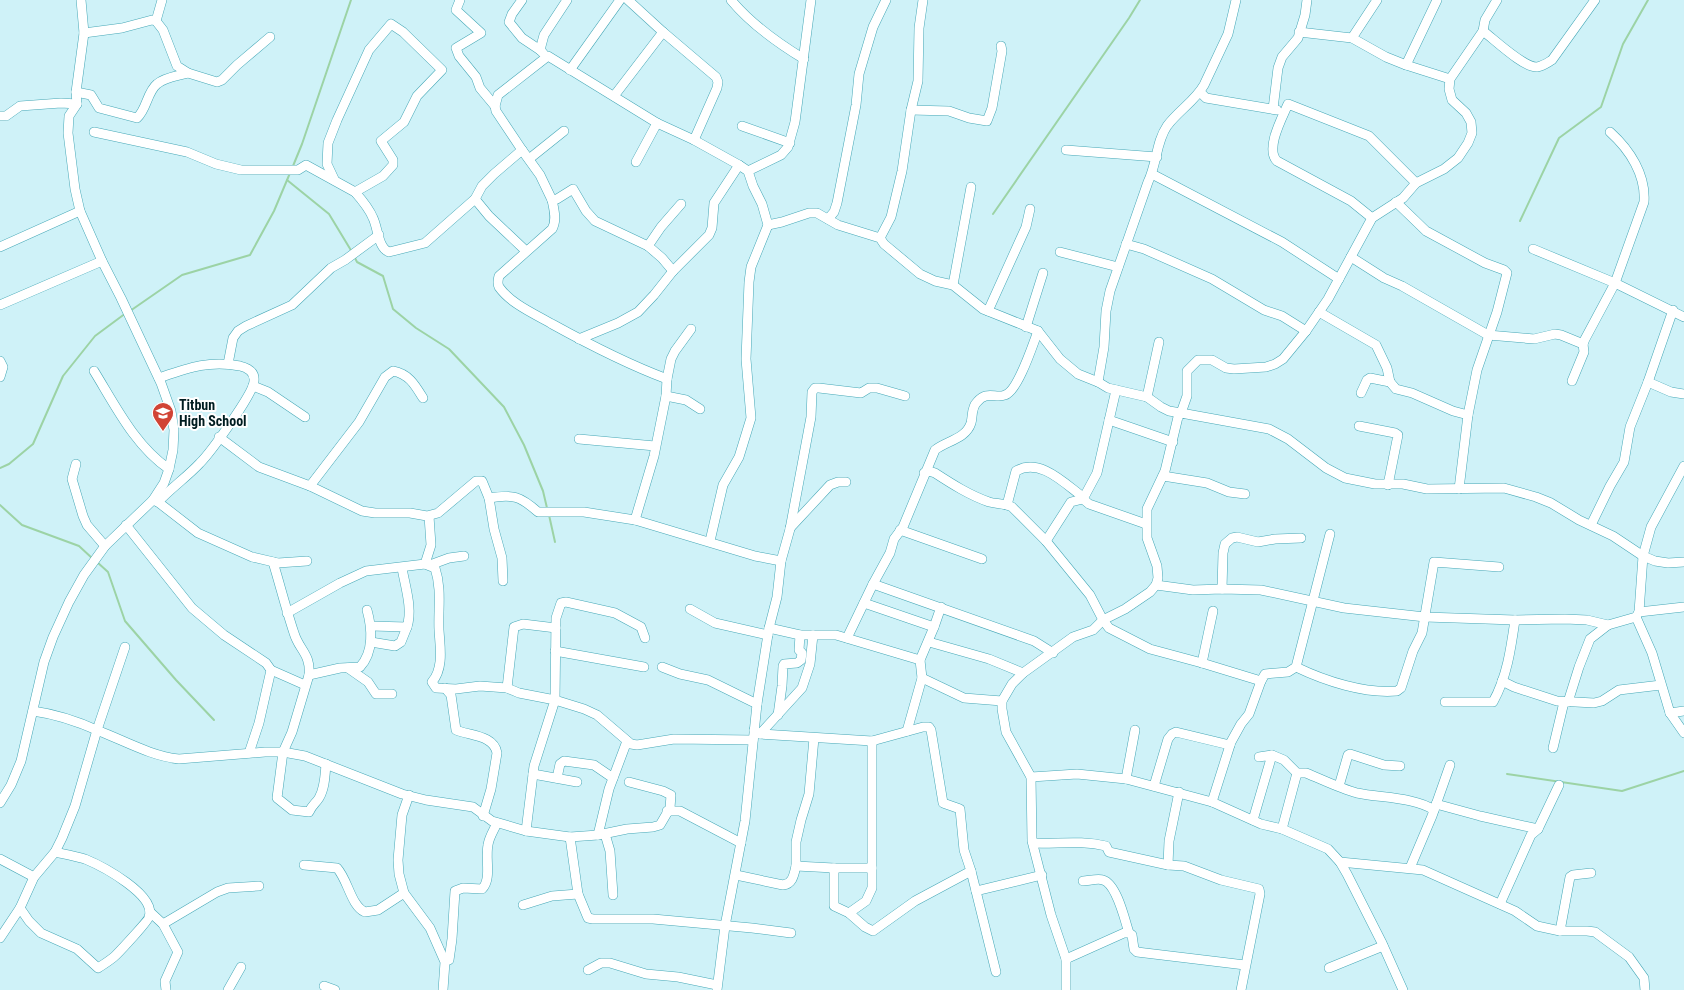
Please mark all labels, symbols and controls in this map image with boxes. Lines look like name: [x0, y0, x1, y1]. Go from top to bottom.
place label: Titbun High School: [179, 397, 247, 429]
school or university icon: Titbun High School: [151, 401, 175, 432]

